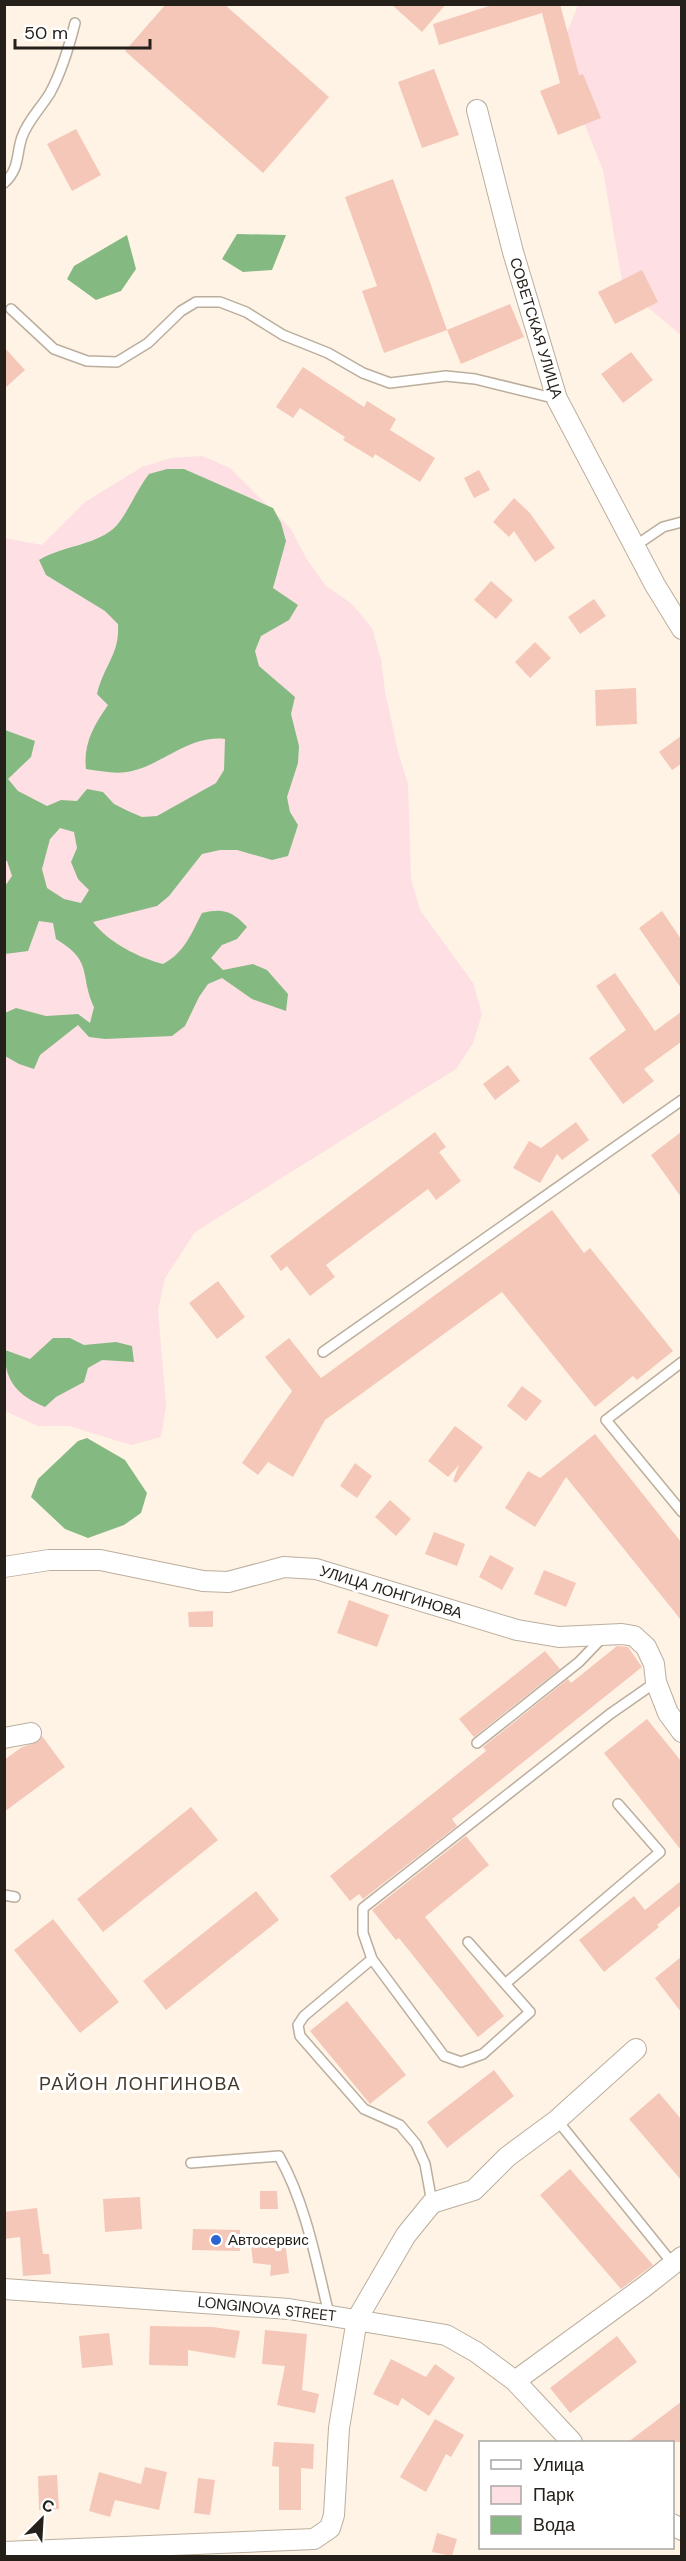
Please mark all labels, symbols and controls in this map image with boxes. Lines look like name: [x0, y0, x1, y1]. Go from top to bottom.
scale bar: [15, 12, 150, 50]
text: 50 m: [24, 21, 68, 45]
street label: СОВЕТСКАЯ УЛИЦА: [505, 255, 567, 401]
street label: УЛИЦА ЛОНГИНОВА: [317, 1561, 465, 1623]
district label: РАЙОН ЛОНГИНОВА: [39, 2072, 241, 2096]
place label: Автосервис: [228, 2230, 309, 2250]
marker: Автосервис: [209, 2233, 223, 2247]
street label: LONGINOVA STREET: [197, 2292, 337, 2326]
legend: [479, 2441, 674, 2549]
text: Улица: [533, 2453, 585, 2477]
text: Парк: [533, 2483, 574, 2507]
north arrow: [12, 2489, 72, 2549]
text: С: [38, 2494, 58, 2518]
text: Вода: [533, 2513, 576, 2537]

